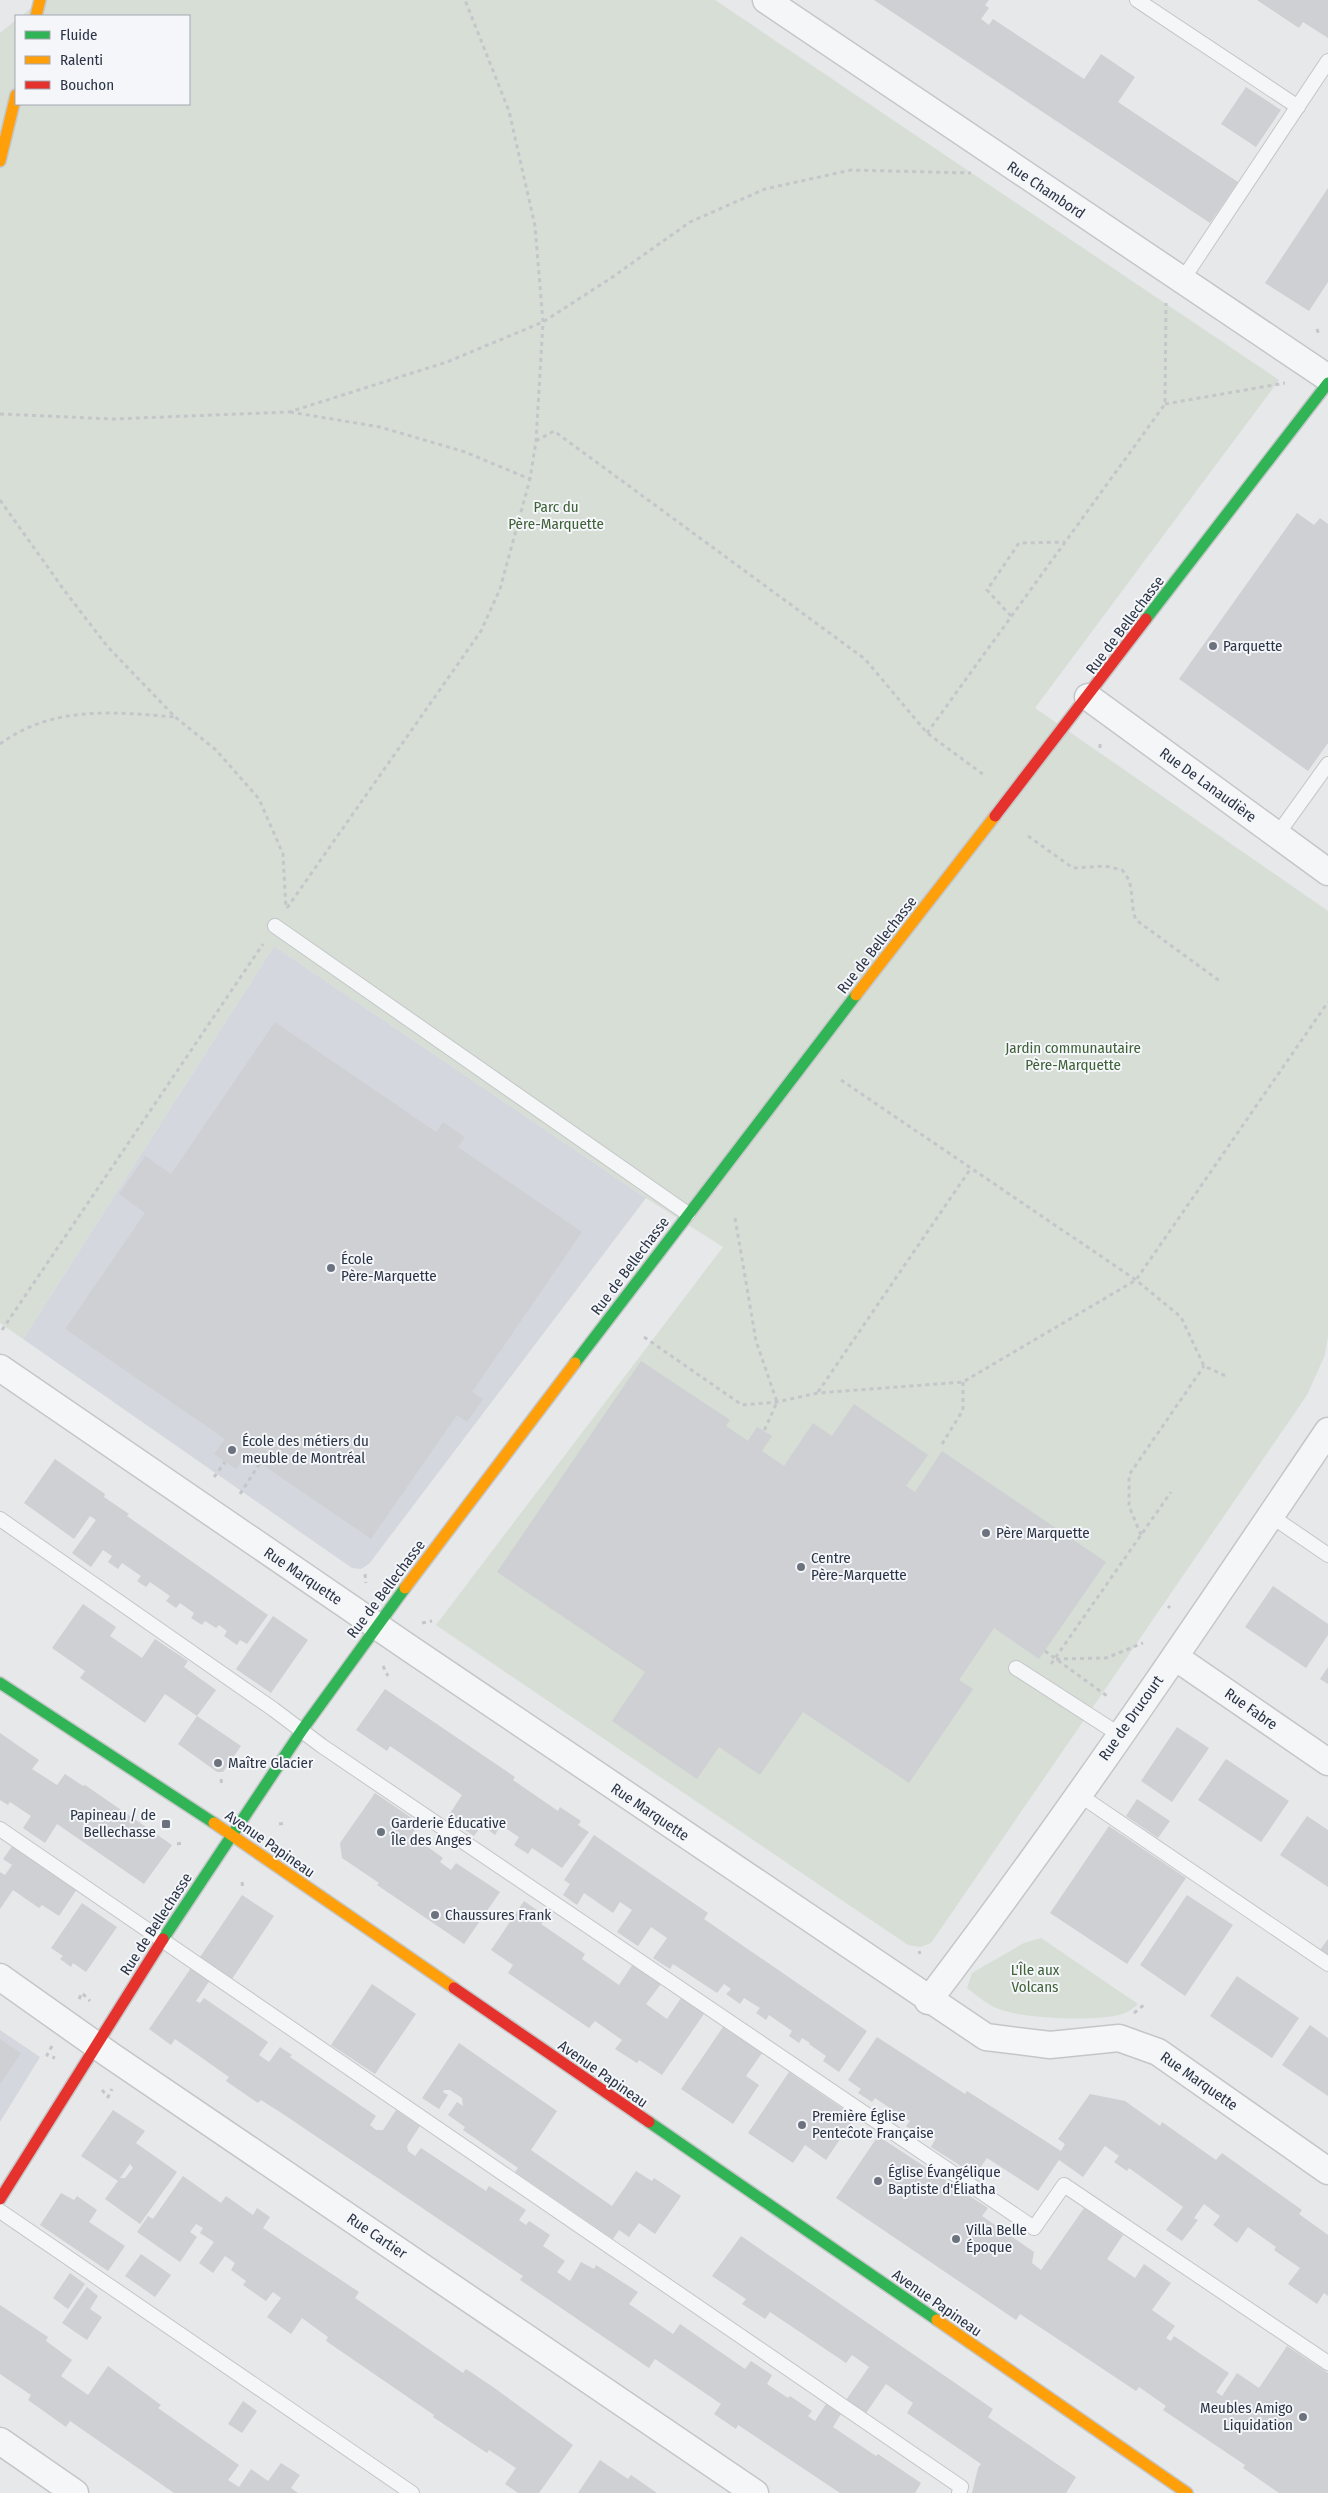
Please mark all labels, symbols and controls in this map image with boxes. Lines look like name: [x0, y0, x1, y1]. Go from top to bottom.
legend: [15, 15, 190, 105]
text: Fluide: [60, 26, 97, 44]
text: Ralenti: [60, 51, 103, 69]
text: Bouchon: [60, 76, 114, 94]
street label: Rue Chambord: [1004, 157, 1088, 223]
park label: Parc du Père-Marquette: [508, 498, 604, 533]
street label: Rue de Bellechasse: [1082, 572, 1168, 678]
place label: Parquette: [1223, 637, 1283, 655]
marker: Parquette: [1207, 640, 1219, 652]
street label: Rue De Lanaudière: [1156, 744, 1260, 826]
street label: Rue de Bellechasse: [833, 893, 921, 997]
park label: Jardin communautaire Père-Marquette: [1005, 1039, 1141, 1074]
street label: Rue de Bellechasse: [587, 1213, 673, 1319]
place label: École Père-Marquette: [341, 1250, 437, 1285]
marker: École Père-Marquette: [325, 1262, 337, 1274]
place label: École des métiers du meuble de Montréal: [242, 1432, 369, 1467]
marker: École des métiers du meuble de Montréal: [226, 1444, 238, 1456]
place label: Père Marquette: [996, 1524, 1090, 1542]
marker: Père Marquette: [980, 1527, 992, 1539]
street label: Rue de Bellechasse: [343, 1536, 429, 1642]
street label: Rue Marquette: [261, 1543, 345, 1609]
place label: Centre Père-Marquette: [811, 1549, 907, 1584]
marker: Centre Père-Marquette: [795, 1561, 807, 1573]
street label: Rue de Drucourt: [1095, 1672, 1167, 1764]
street label: Rue Fabre: [1221, 1684, 1281, 1734]
place label: Maître Glacier: [228, 1754, 314, 1772]
marker: Maître Glacier: [212, 1757, 224, 1769]
street label: Rue Marquette: [608, 1779, 692, 1845]
place label: Papineau / de Bellechasse: [70, 1806, 156, 1841]
street label: Avenue Papineau: [222, 1806, 318, 1882]
place label: Garderie Éducative Île des Anges: [390, 1814, 506, 1849]
marker: Papineau / de Bellechasse: [160, 1818, 172, 1830]
marker: Garderie Éducative Île des Anges: [375, 1826, 387, 1838]
street label: Rue de Bellechasse: [116, 1869, 196, 1979]
place label: Chaussures Frank: [445, 1906, 551, 1924]
marker: Chaussures Frank: [429, 1909, 441, 1921]
park label: L'Île aux Volcans: [1011, 1961, 1060, 1996]
street label: Avenue Papineau: [555, 2036, 651, 2112]
street label: Rue Marquette: [1157, 2048, 1241, 2114]
place label: Première Église Penteĉote Française: [812, 2107, 934, 2142]
marker: Première Église Penteĉote Française: [796, 2119, 808, 2131]
place label: Église Évangélique Baptiste d'Éliatha: [888, 2163, 1001, 2198]
marker: Église Évangélique Baptiste d'Éliatha: [872, 2175, 884, 2187]
street label: Rue Cartier: [344, 2209, 411, 2263]
place label: Villa Belle Époque: [966, 2221, 1027, 2256]
marker: Villa Belle Époque: [950, 2233, 962, 2245]
street label: Avenue Papineau: [889, 2265, 985, 2341]
place label: Meubles Amigo Liquidation: [1200, 2399, 1293, 2434]
marker: Meubles Amigo Liquidation: [1297, 2411, 1309, 2423]

